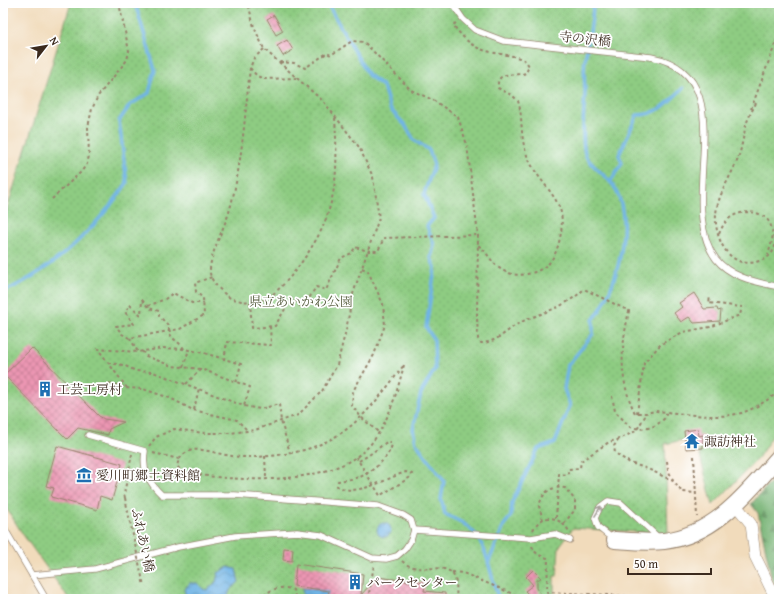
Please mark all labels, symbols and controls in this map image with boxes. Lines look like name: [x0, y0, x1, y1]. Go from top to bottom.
north arrow: [26, 26, 66, 66]
street label: 寺の沢橋: [558, 27, 612, 51]
text: N: [46, 34, 64, 49]
park label: 県立あいかわ公園: [249, 292, 353, 311]
building icon: 工芸工房村: [36, 380, 54, 398]
place label: 工芸工房村: [57, 380, 122, 399]
temple icon: 諏訪神社: [683, 432, 701, 450]
place label: 諏訪神社: [704, 432, 756, 451]
museum icon: 愛川町郷土資料館: [75, 466, 93, 484]
place label: 愛川町郷土資料館: [96, 466, 200, 485]
one-way arrow: [595, 505, 603, 517]
street label: ふれあい橋: [127, 506, 159, 574]
scale bar: [628, 550, 711, 576]
text: 50 m: [634, 555, 658, 572]
building icon: パークセンター: [346, 573, 364, 591]
place label: パークセンター: [367, 573, 457, 592]

